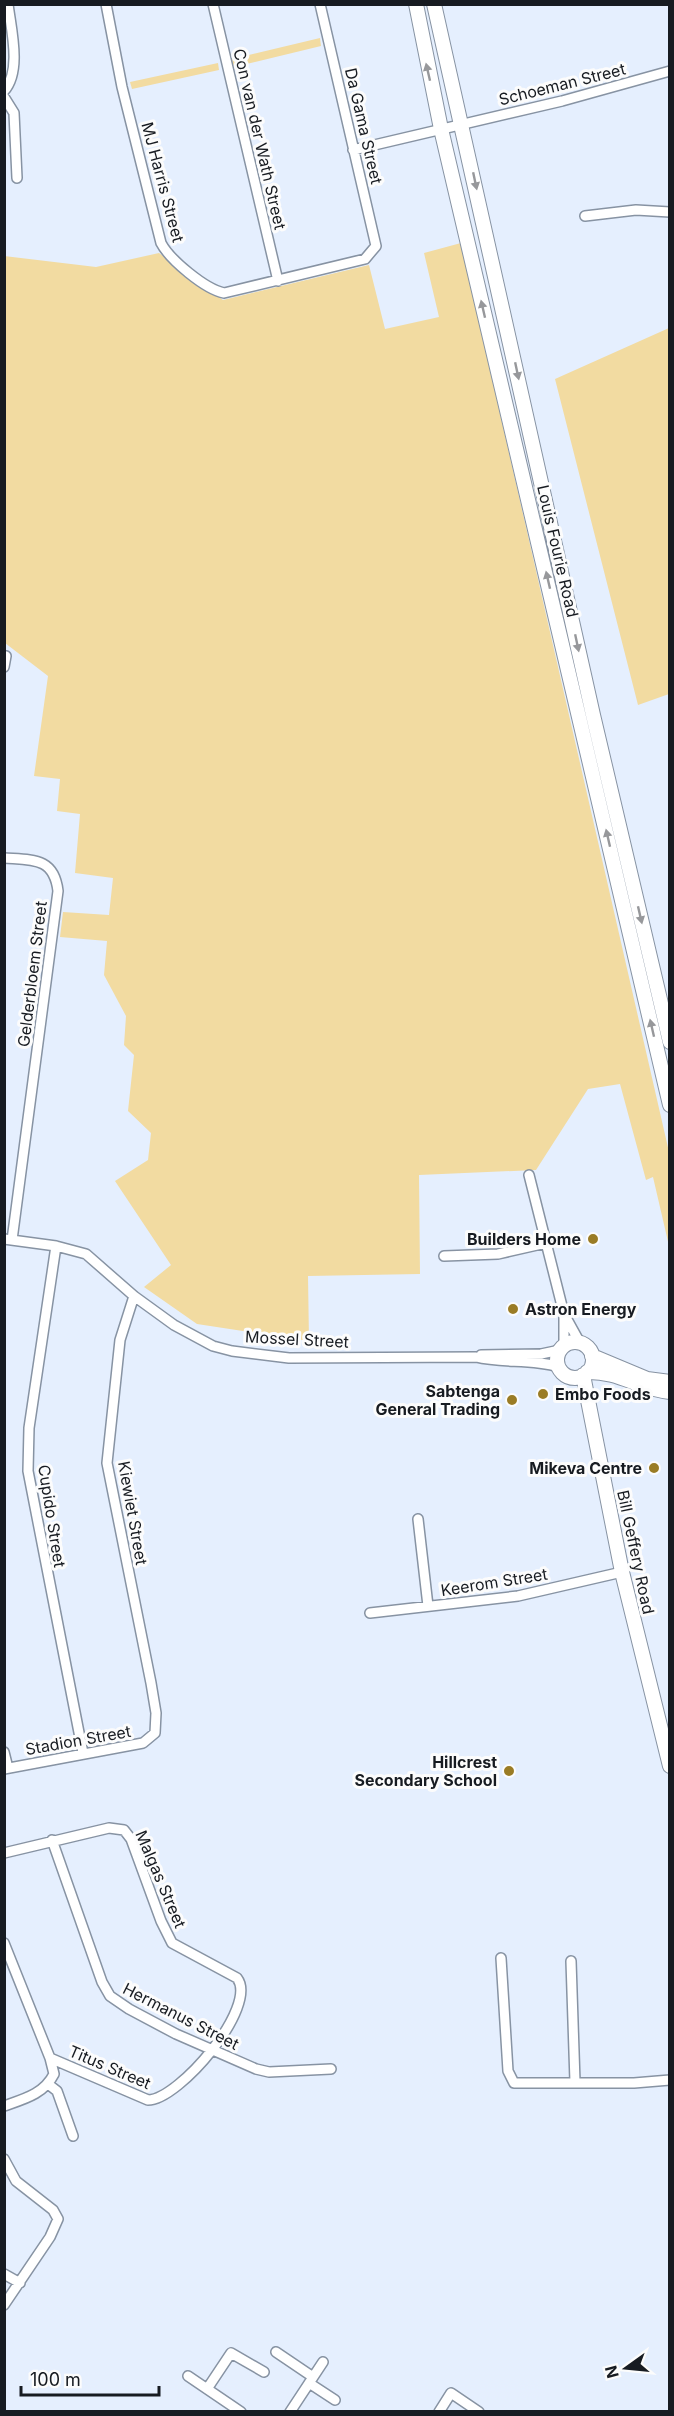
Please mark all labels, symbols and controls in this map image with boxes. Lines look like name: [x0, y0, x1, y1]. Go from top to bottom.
street label: Con van der Wath Street: [229, 47, 291, 231]
street label: Schoeman Street: [497, 59, 627, 109]
one-way arrow: [423, 62, 433, 81]
street label: Da Gama Street: [341, 66, 387, 186]
street label: MJ Harris Street: [137, 120, 189, 244]
one-way arrow: [471, 171, 480, 190]
one-way arrow: [478, 299, 488, 318]
one-way arrow: [513, 362, 522, 381]
street label: Louis Fourie Road: [533, 483, 583, 619]
one-way arrow: [542, 571, 552, 589]
one-way arrow: [573, 634, 582, 653]
one-way arrow: [603, 828, 612, 847]
street label: Gelderbloem Street: [13, 900, 51, 1048]
one-way arrow: [635, 906, 645, 924]
one-way arrow: [647, 1018, 656, 1037]
place label: Builders Home: [467, 1229, 581, 1249]
marker: Builders Home: [586, 1232, 600, 1246]
place label: Astron Energy: [525, 1299, 637, 1319]
marker: Astron Energy: [506, 1302, 520, 1316]
street label: Mossel Street: [245, 1326, 349, 1352]
place label: Sabtenga General Trading: [375, 1381, 500, 1419]
place label: Embo Foods: [555, 1384, 651, 1404]
marker: Embo Foods: [536, 1387, 550, 1401]
marker: Sabtenga General Trading: [505, 1393, 519, 1407]
place label: Mikeva Centre: [529, 1458, 642, 1478]
street label: Kiewiet Street: [114, 1460, 152, 1566]
marker: Mikeva Centre: [647, 1461, 661, 1475]
street label: Cupido Street: [34, 1463, 70, 1569]
street label: Bill Geffery Road: [613, 1488, 659, 1616]
street label: Keerom Street: [439, 1564, 549, 1600]
street label: Stadion Street: [24, 1721, 132, 1759]
place label: Hillcrest Secondary School: [354, 1752, 497, 1790]
marker: Hillcrest Secondary School: [502, 1764, 516, 1778]
street label: Malgas Street: [131, 1827, 191, 1931]
street label: Hermanus Street: [120, 1978, 242, 2054]
street label: Titus Street: [66, 2041, 154, 2093]
north arrow: [596, 2338, 656, 2398]
scale bar: [21, 2359, 159, 2397]
text: N: [600, 2363, 623, 2380]
text: 100 m: [30, 2369, 81, 2390]

